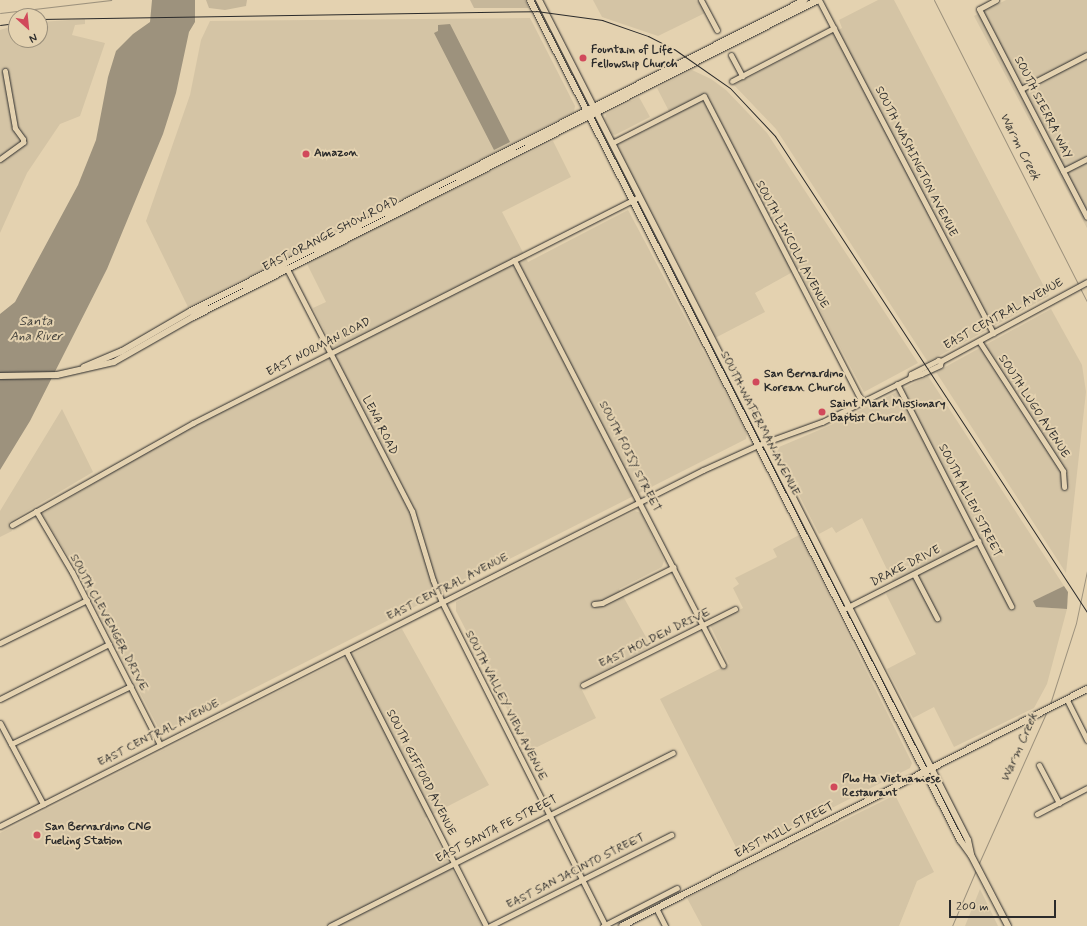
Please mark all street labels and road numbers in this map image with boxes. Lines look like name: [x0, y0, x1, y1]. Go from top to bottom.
street label: SOUTH SIERRA WAY: [1010, 54, 1074, 162]
street label: SOUTH WASHINGTON AVENUE: [870, 84, 960, 240]
street label: SOUTH LINCOLN AVENUE: [751, 178, 831, 312]
street label: EAST ORANGE SHOW ROAD: [262, 195, 400, 275]
street label: EAST CENTRAL AVENUE: [942, 276, 1066, 354]
street label: EAST NORMAN ROAD: [265, 316, 373, 380]
street label: SOUTH WATERMAN AVENUE: [716, 349, 802, 499]
street label: SOUTH LUGO AVENUE: [994, 352, 1072, 462]
street label: LENA ROAD: [358, 394, 400, 458]
street label: SOUTH FOISY STREET: [595, 399, 663, 515]
street label: SOUTH ALLEN STREET: [934, 441, 1004, 561]
street label: DRAKE DRIVE: [867, 542, 945, 592]
street label: EAST CENTRAL AVENUE: [385, 551, 511, 625]
street label: SOUTH CLEVENGER DRIVE: [66, 552, 150, 694]
street label: EAST HOLDEN DRIVE: [597, 606, 713, 672]
street label: SOUTH VALLEY VIEW AVENUE: [460, 627, 550, 785]
street label: EAST CENTRAL AVENUE: [96, 697, 222, 771]
street label: SOUTH GIFFORD AVENUE: [382, 707, 458, 839]
street label: EAST SANTA FE STREET: [434, 793, 560, 867]
street label: EAST MILL STREET: [732, 799, 838, 863]
street label: EAST SAN JACINTO STREET: [503, 830, 649, 914]

